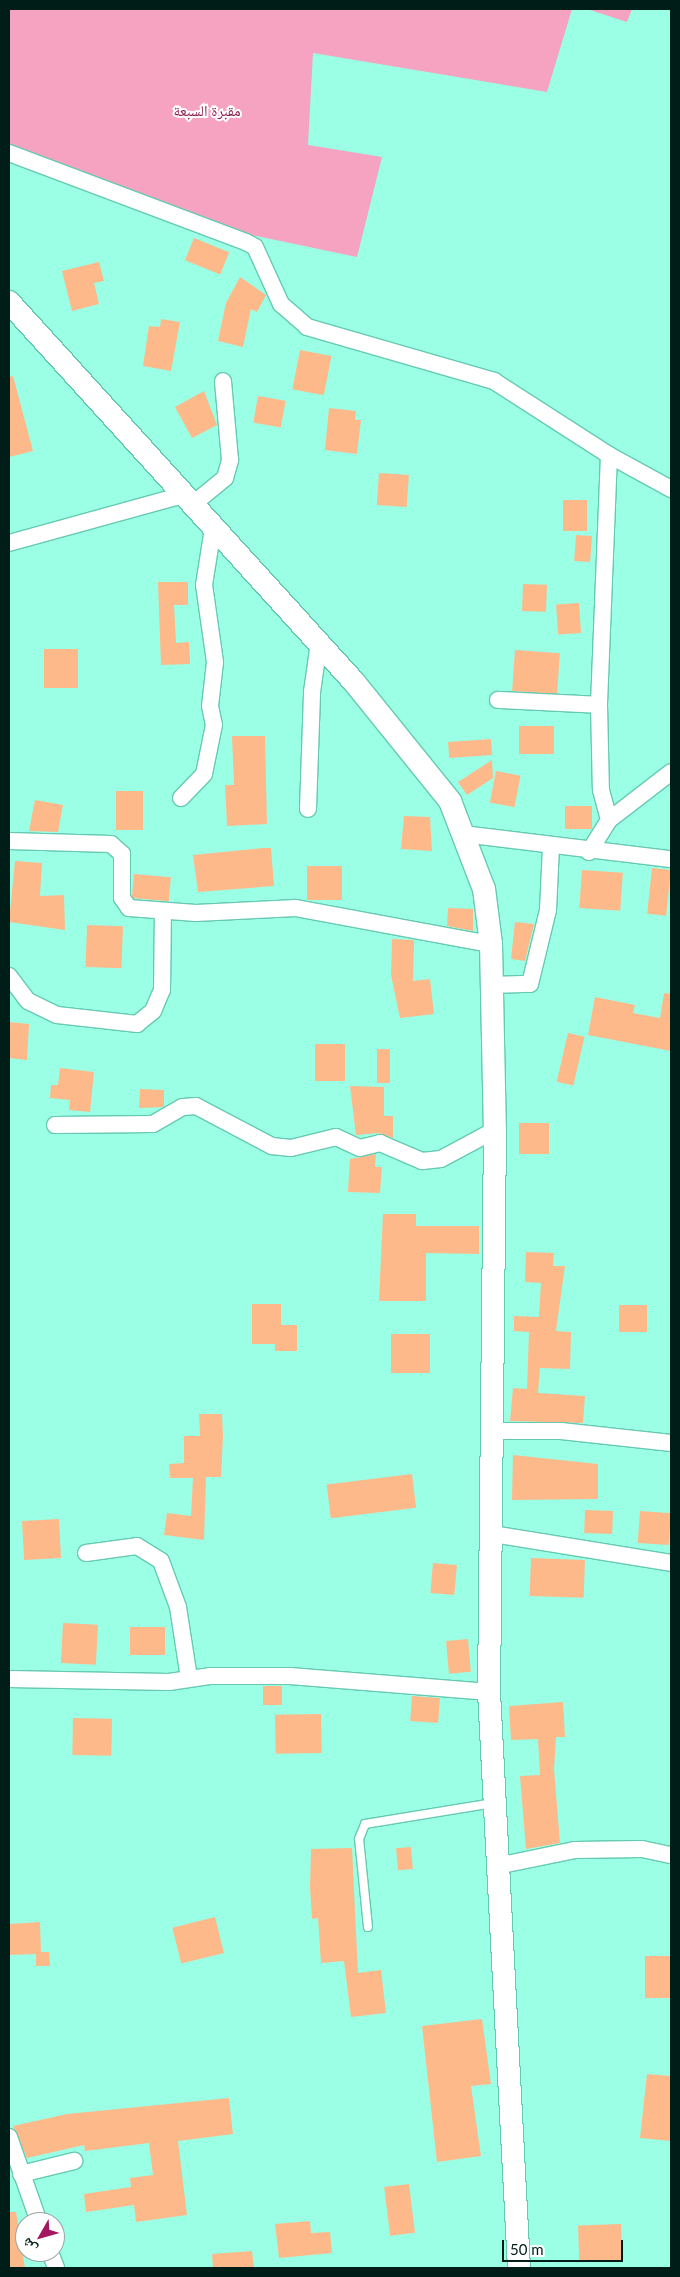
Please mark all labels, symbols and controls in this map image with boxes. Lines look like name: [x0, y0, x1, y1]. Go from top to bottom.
park label: مقبرة السبعة: [173, 102, 241, 120]
north arrow: [15, 2212, 65, 2262]
scale bar: [505, 2230, 626, 2262]
text: ش: [17, 2235, 40, 2257]
text: 50 m: [510, 2240, 544, 2258]

